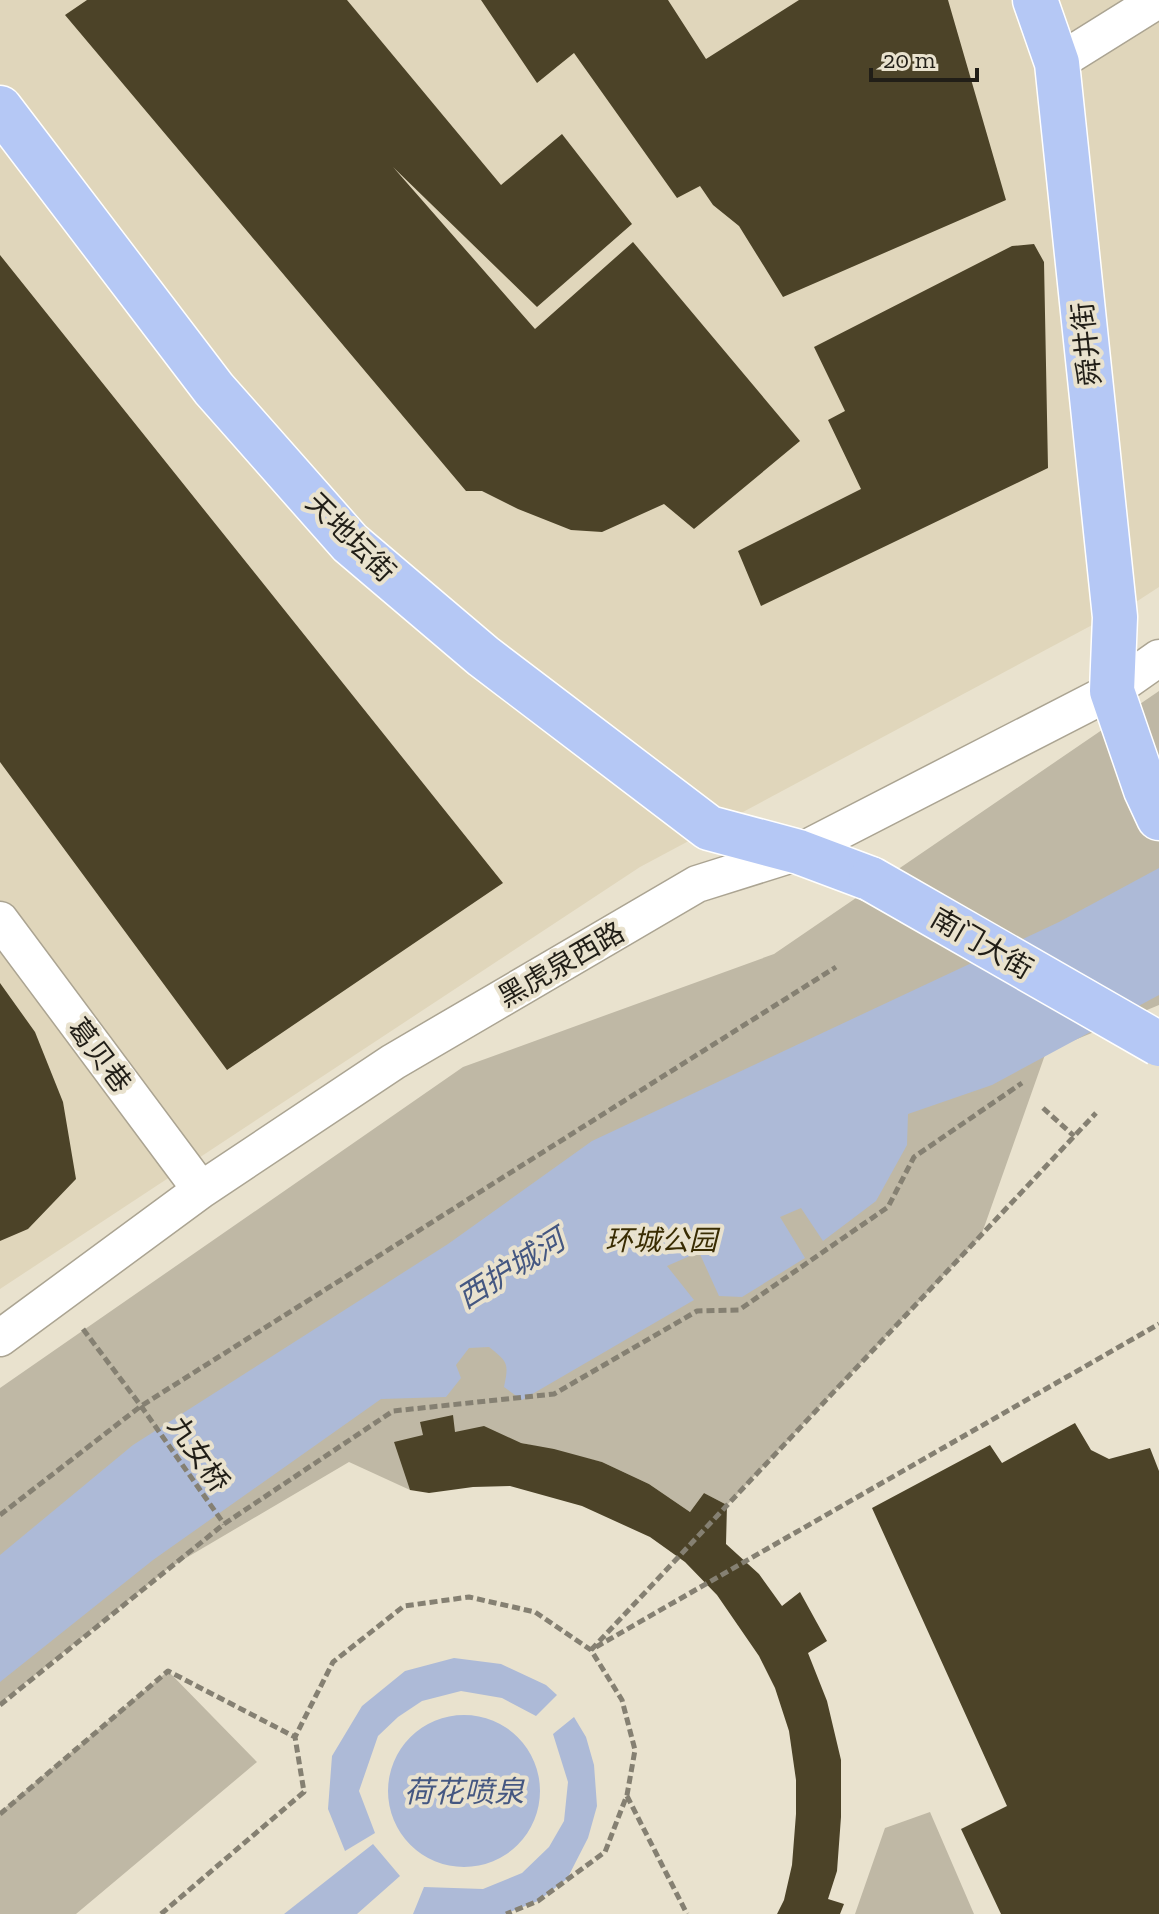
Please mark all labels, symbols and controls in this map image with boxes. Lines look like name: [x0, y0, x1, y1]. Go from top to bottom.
scale bar: [871, 32, 977, 82]
text: 20 m: [883, 45, 936, 74]
street label: 舜井街: [1066, 300, 1107, 387]
street label: 天地坛街: [299, 486, 402, 589]
street label: 南门大街: [925, 901, 1039, 986]
street label: 黑虎泉西路: [492, 915, 630, 1014]
street label: 葛贝巷: [61, 1012, 138, 1099]
water label: 西护城河: [451, 1219, 576, 1316]
park label: 环城公园: [605, 1224, 721, 1257]
street label: 九女桥: [161, 1410, 236, 1498]
water label: 荷花喷泉: [404, 1774, 525, 1810]

